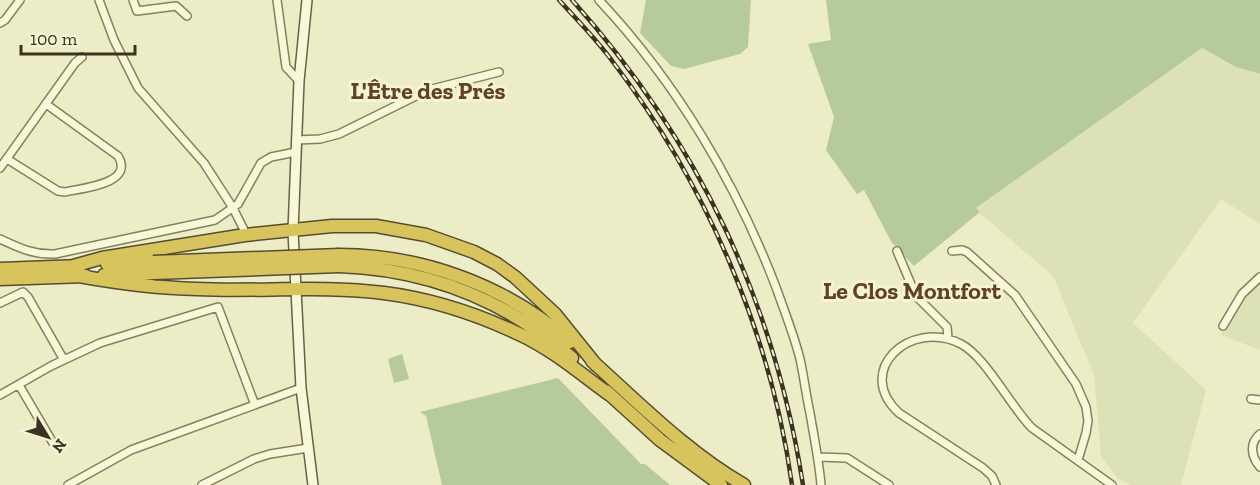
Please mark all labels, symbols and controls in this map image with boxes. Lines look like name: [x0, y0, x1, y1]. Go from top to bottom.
scale bar: [21, 18, 135, 56]
text: 100 m: [30, 28, 78, 50]
district label: L'Être des Prés: [350, 76, 506, 105]
district label: Le Clos Montfort: [823, 276, 1001, 305]
north arrow: [18, 407, 78, 467]
text: N: [48, 435, 71, 457]

